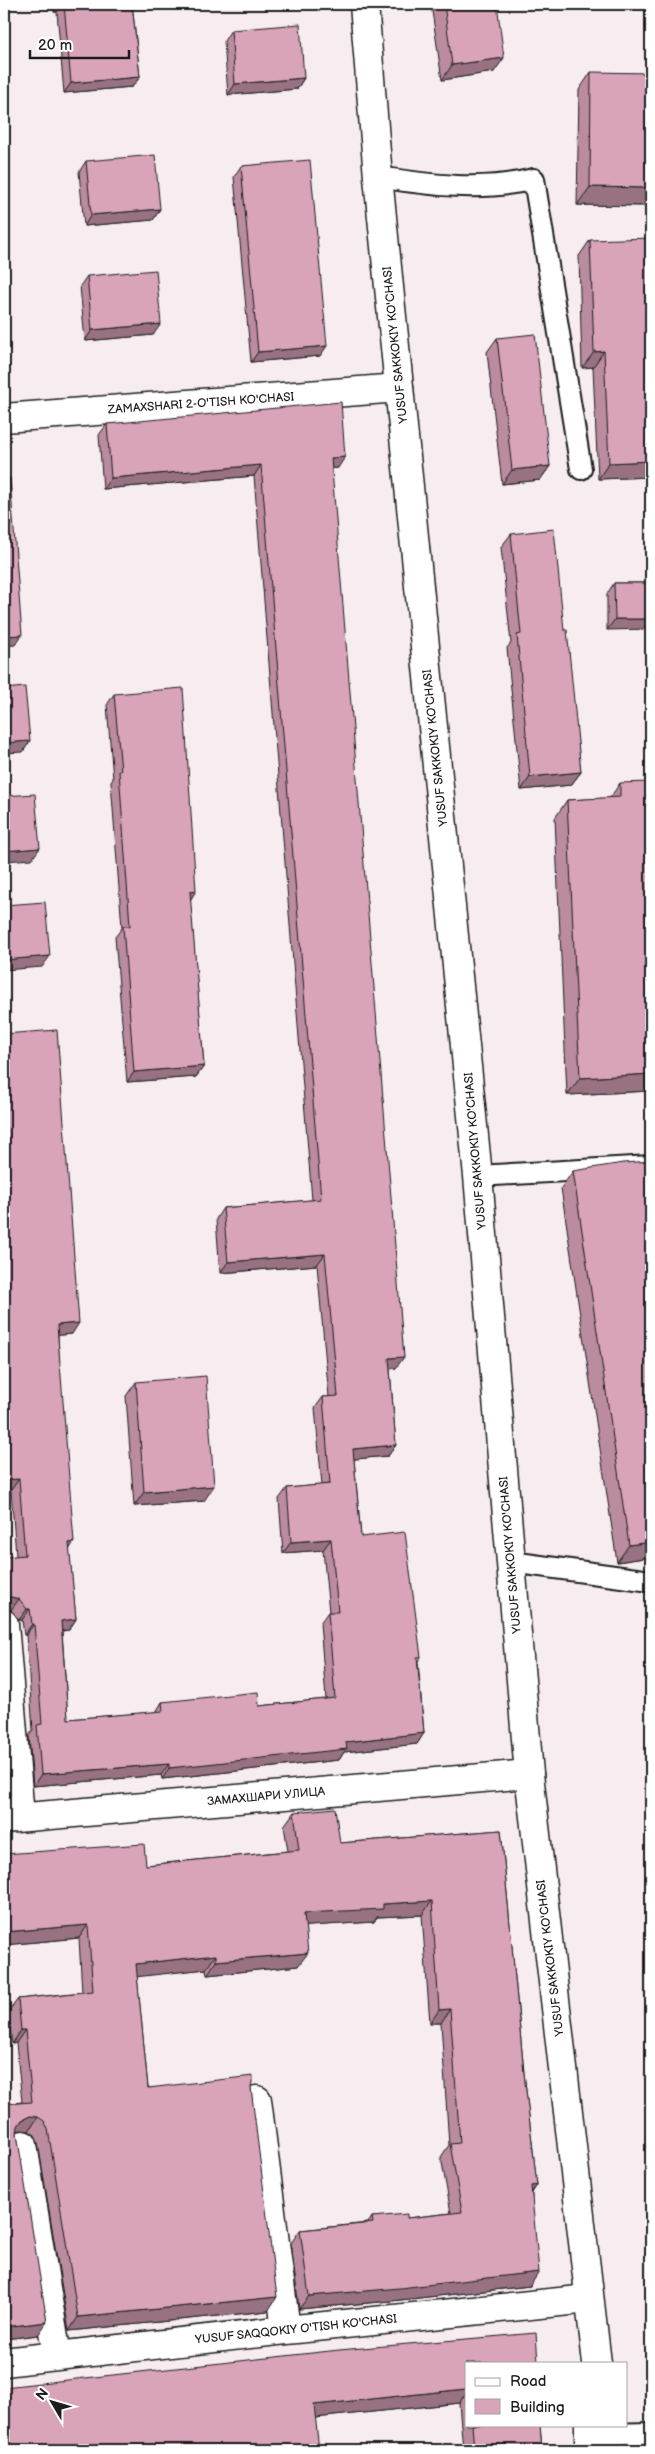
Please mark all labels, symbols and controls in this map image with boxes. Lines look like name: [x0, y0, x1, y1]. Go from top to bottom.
scale bar: [30, 28, 129, 60]
text: 20 m: [38, 36, 72, 55]
street label: YUSUF SAKKOKIY KO'CHASI: [380, 265, 411, 425]
street label: ZAMAXSHARI 2-O'TISH KO'CHASI: [106, 389, 295, 418]
street label: YUSUF SAKKOKIY KO'CHASI: [420, 668, 451, 828]
street label: YUSUF SAKKOKIY KO'CHASI: [461, 1071, 490, 1231]
street label: YUSUF SAKKOKIY KO'CHASI: [496, 1475, 525, 1635]
street label: ЗАМАХШАРИ УЛИЦА: [206, 1784, 326, 1809]
street label: YUSUF SAKKOKIY KO'CHASI: [533, 1878, 568, 2038]
street label: YUSUF SAQQOKIY O'TISH KO'CHASI: [193, 2311, 398, 2348]
legend: [465, 2362, 628, 2426]
text: Road: [510, 2372, 546, 2391]
north arrow: [28, 2376, 78, 2426]
text: N: [32, 2385, 52, 2404]
text: Building: [510, 2398, 565, 2417]

